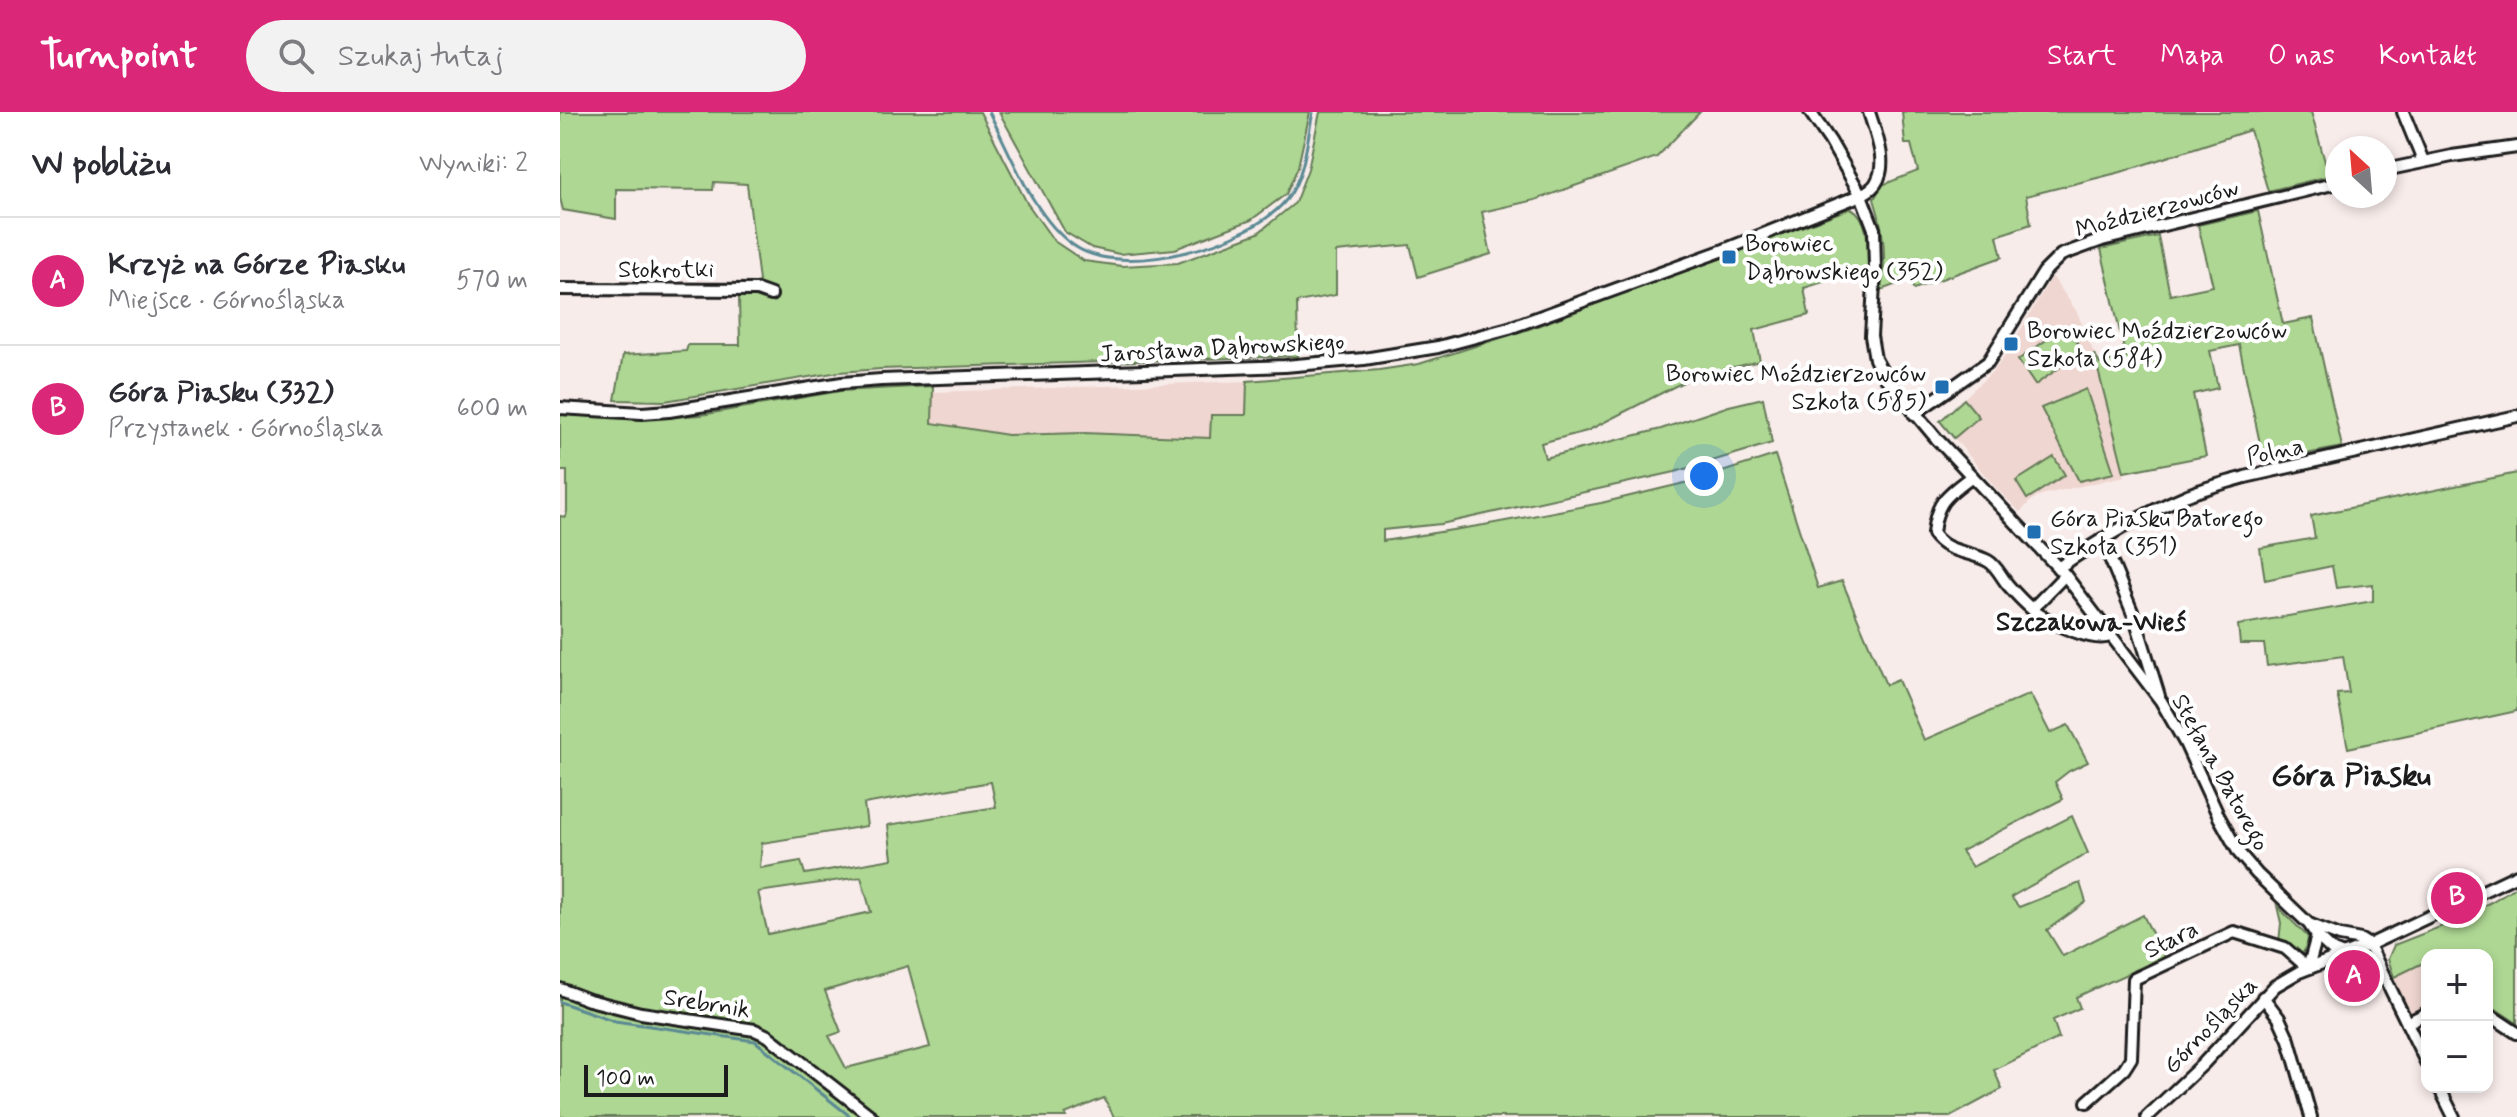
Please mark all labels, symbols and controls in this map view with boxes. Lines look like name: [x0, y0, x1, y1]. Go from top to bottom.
search box: [246, 20, 806, 92]
text: Turnpoint: [40, 32, 198, 81]
icon: search: [274, 34, 318, 78]
text: Szukaj tutaj: [338, 37, 504, 76]
text: Start: [2047, 38, 2116, 75]
text: Mapa: [2160, 38, 2224, 75]
text: O nas: [2268, 38, 2335, 75]
text: Kontakt: [2379, 38, 2477, 75]
north arrow: [2325, 136, 2397, 208]
text: W pobliżu: [32, 142, 171, 187]
text: Wyniki: 2: [419, 147, 528, 181]
street label: Moździerzowców: [2072, 173, 2242, 246]
place label: Borowiec Dąbrowskiego (352): [1745, 229, 1943, 288]
text: Krzyż na Górze Piasku: [108, 245, 405, 284]
marker: Borowiec Dąbrowskiego (352): [1720, 248, 1738, 266]
street label: Stokrotki: [618, 255, 714, 286]
text: A: [49, 264, 67, 298]
text: 570 m: [456, 264, 528, 298]
text: Miejsce · Górnośląska: [108, 284, 345, 318]
place label: Borowiec Moździerzowców Szkoła (584): [2027, 316, 2287, 375]
street label: Jarosława Dąbrowskiego: [1099, 327, 1345, 370]
marker: Borowiec Moździerzowców Szkoła (584): [2002, 335, 2020, 353]
place label: Borowiec Moździerzowców Szkoła (585): [1666, 359, 1926, 418]
text: Góra Piasku (332): [108, 373, 334, 412]
marker: Borowiec Moździerzowców Szkoła (585): [1933, 378, 1951, 396]
text: B: [50, 392, 66, 426]
text: 600 m: [456, 392, 528, 426]
text: Przystanek · Górnośląska: [108, 412, 384, 446]
street label: Polna: [2244, 431, 2307, 474]
your location: [1684, 456, 1724, 496]
place label: Góra Piasku Batorego Szkoła (351): [2050, 504, 2263, 563]
marker: Góra Piasku Batorego Szkoła (351): [2025, 523, 2043, 541]
district label: Szczakowa-Wieś: [1996, 606, 2187, 640]
street label: Stefana Batorego: [2161, 689, 2276, 858]
district label: Góra Piasku: [2271, 755, 2431, 797]
pin: B: [2431, 868, 2483, 928]
street label: Stara: [2140, 914, 2204, 967]
pin: A: [2328, 946, 2380, 1006]
map controls: [2421, 949, 2493, 1093]
button: +: [2421, 949, 2493, 1021]
street label: Górnośląska: [2157, 971, 2265, 1081]
street label: Srebrnik: [661, 982, 752, 1027]
button: −: [2421, 1021, 2493, 1093]
scale bar: [584, 1061, 728, 1097]
text: 100 m: [596, 1065, 655, 1093]

